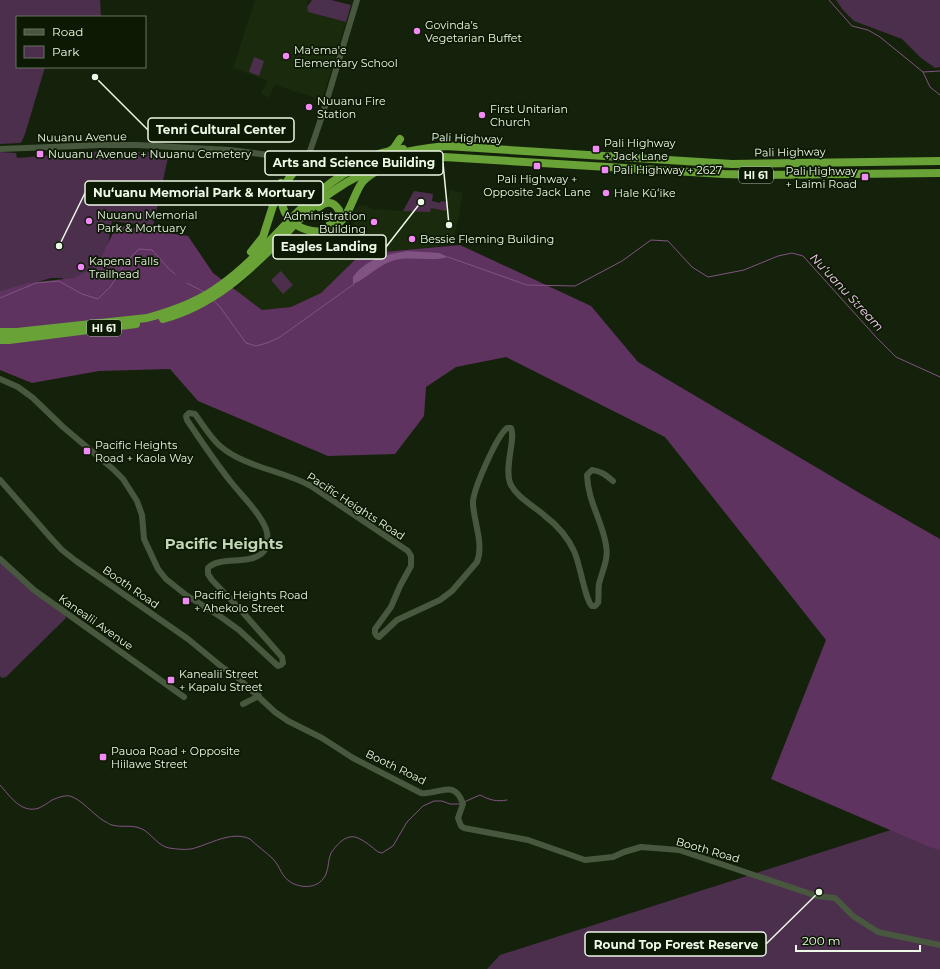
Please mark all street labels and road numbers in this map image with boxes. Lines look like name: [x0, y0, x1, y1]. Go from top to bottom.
street label: Nuuanu Avenue: [37, 129, 127, 145]
street label: Pali Highway: [431, 130, 503, 146]
street label: Pali Highway: [754, 144, 826, 160]
road number: HI 61: [739, 167, 773, 183]
road number: HI 61: [87, 320, 121, 336]
street label: Pacific Heights Road: [304, 469, 408, 543]
street label: Booth Road: [100, 562, 162, 612]
street label: Kanealii Avenue: [56, 591, 136, 653]
street label: Booth Road: [363, 746, 429, 788]
street label: Booth Road: [675, 834, 741, 866]

